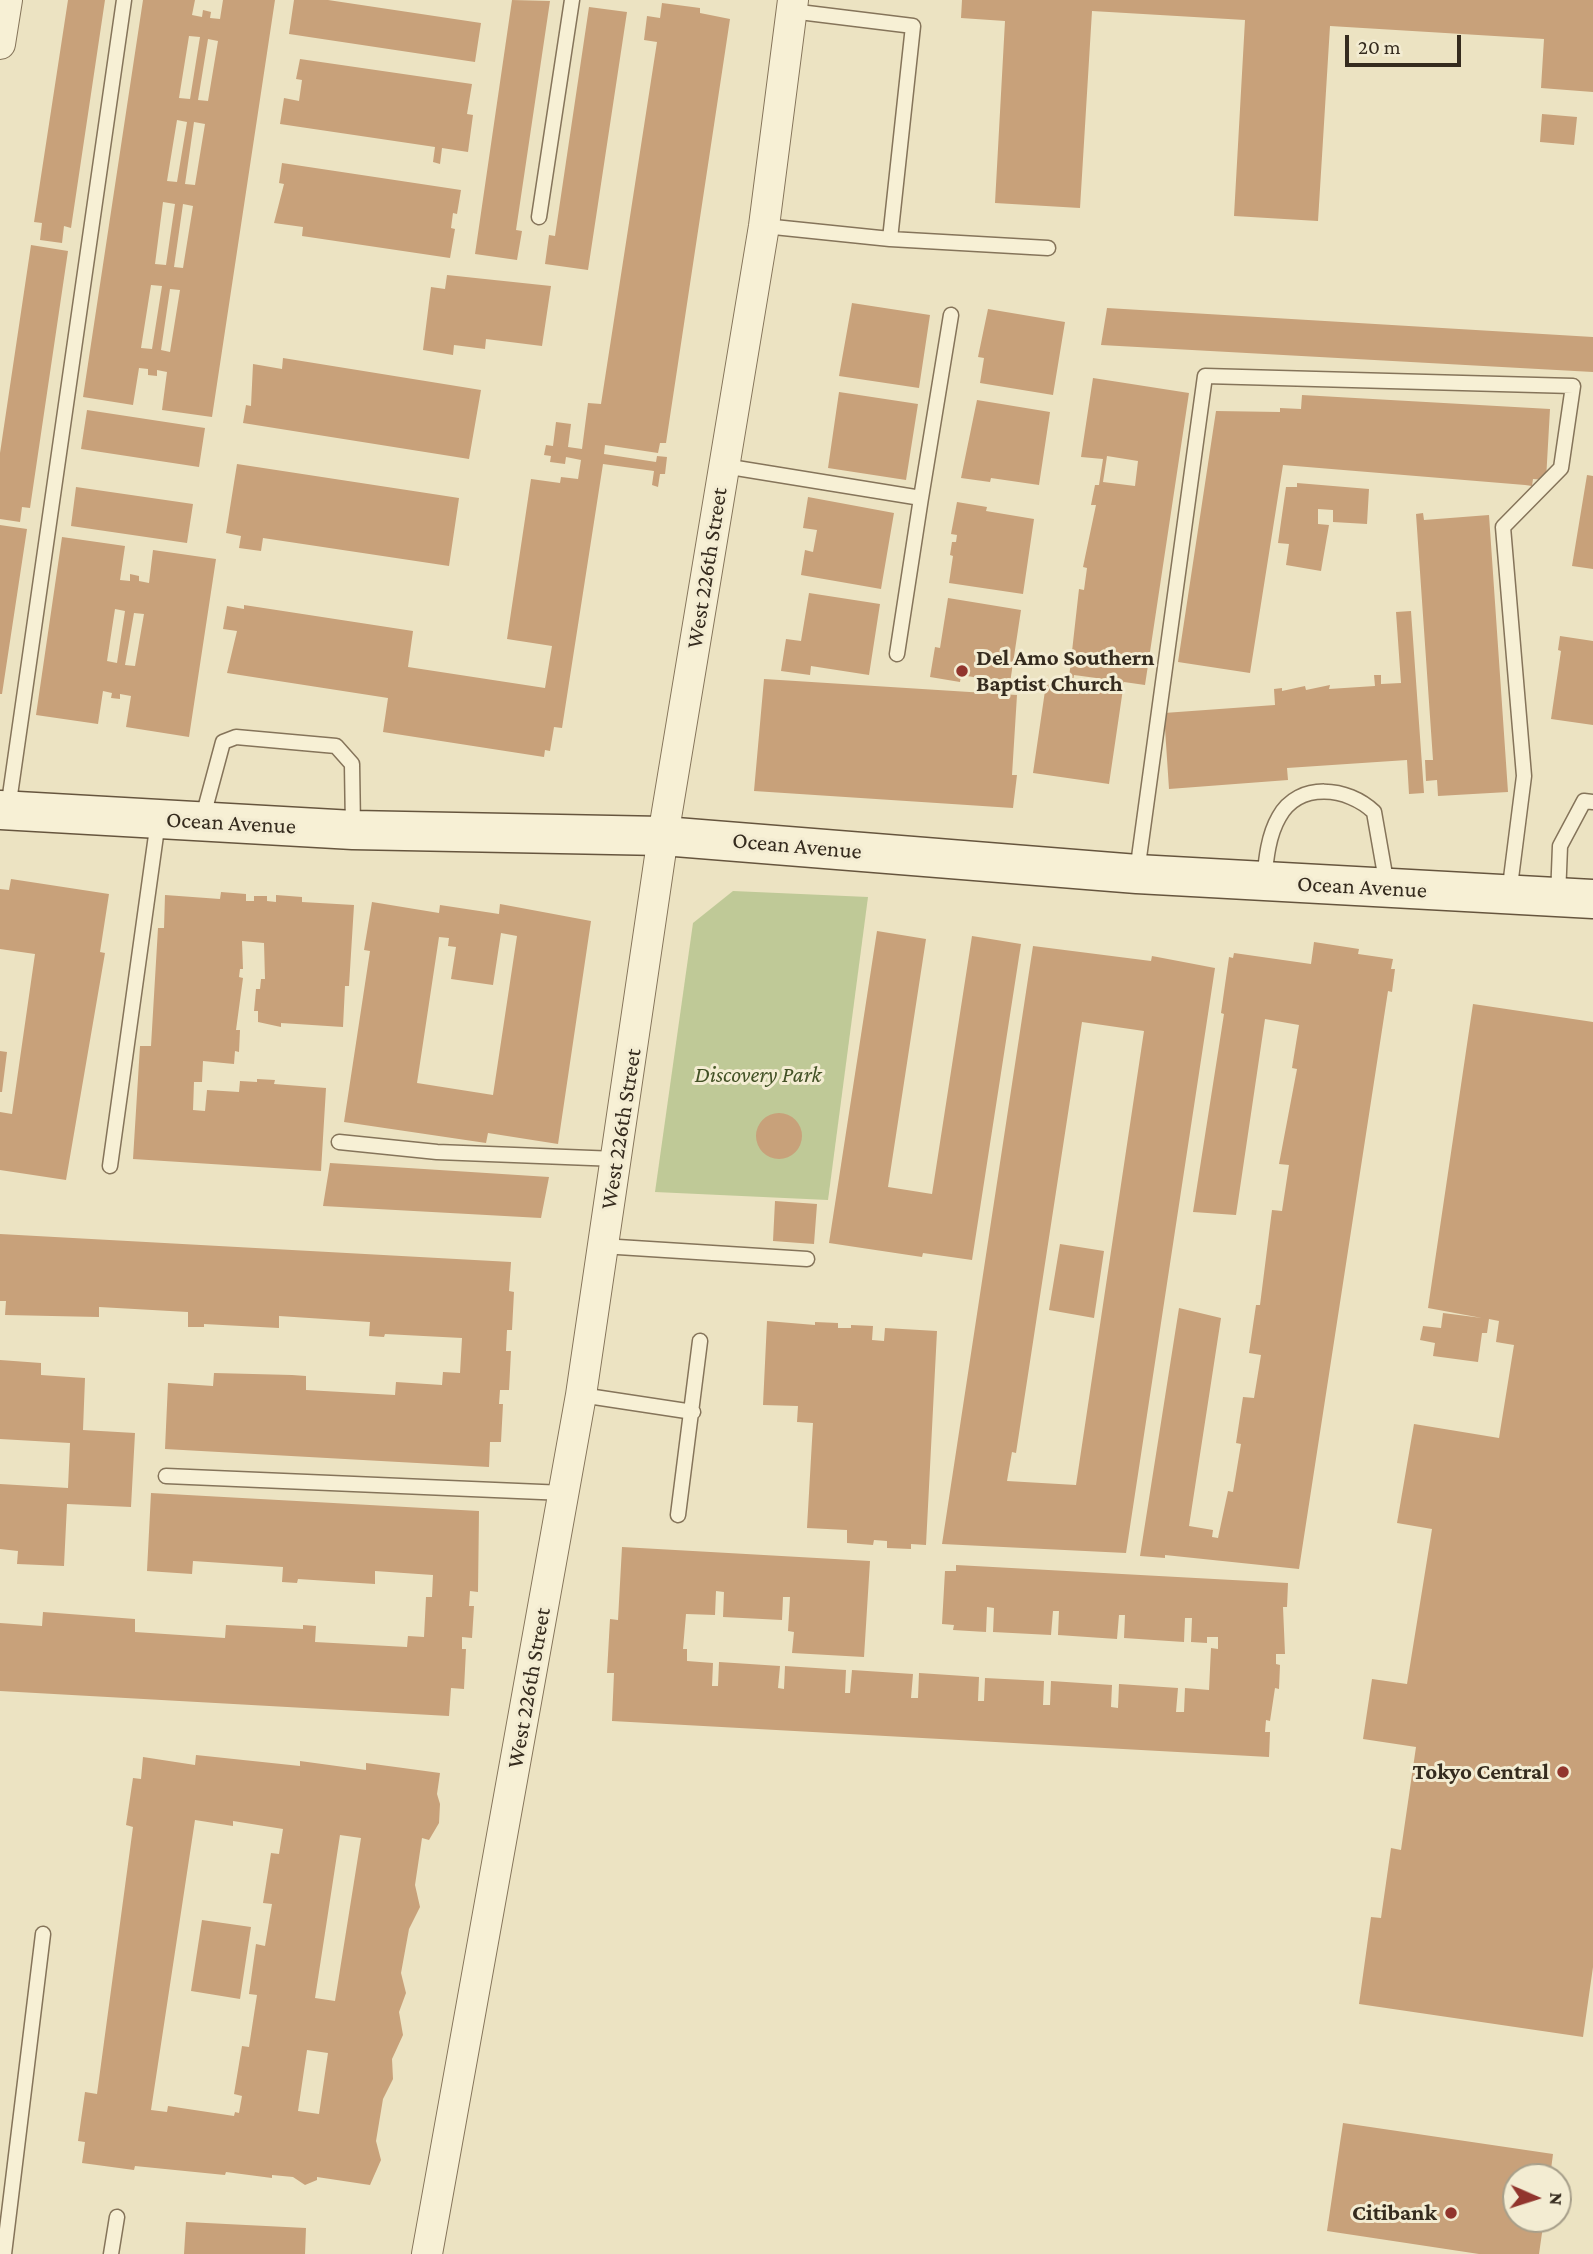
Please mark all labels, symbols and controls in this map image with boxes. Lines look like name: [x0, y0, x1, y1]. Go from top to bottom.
scale bar: [1348, 21, 1464, 65]
text: 20 m: [1358, 35, 1401, 59]
street label: West 226th Street: [681, 485, 733, 651]
place label: Del Amo Southern Baptist Church: [976, 644, 1154, 698]
marker: Del Amo Southern Baptist Church: [954, 663, 970, 679]
street label: Ocean Avenue: [165, 806, 297, 840]
street label: Ocean Avenue: [731, 827, 863, 865]
street label: Ocean Avenue: [1296, 870, 1428, 904]
street label: West 226th Street: [595, 1046, 647, 1212]
park label: Discovery Park: [694, 1061, 822, 1089]
street label: West 226th Street: [501, 1605, 557, 1771]
place label: Tokyo Central: [1412, 1758, 1549, 1786]
marker: Tokyo Central: [1555, 1764, 1571, 1780]
north arrow: [1502, 2163, 1572, 2233]
text: N: [1546, 2192, 1567, 2206]
place label: Citibank: [1352, 2199, 1437, 2227]
marker: Citibank: [1443, 2205, 1459, 2221]

